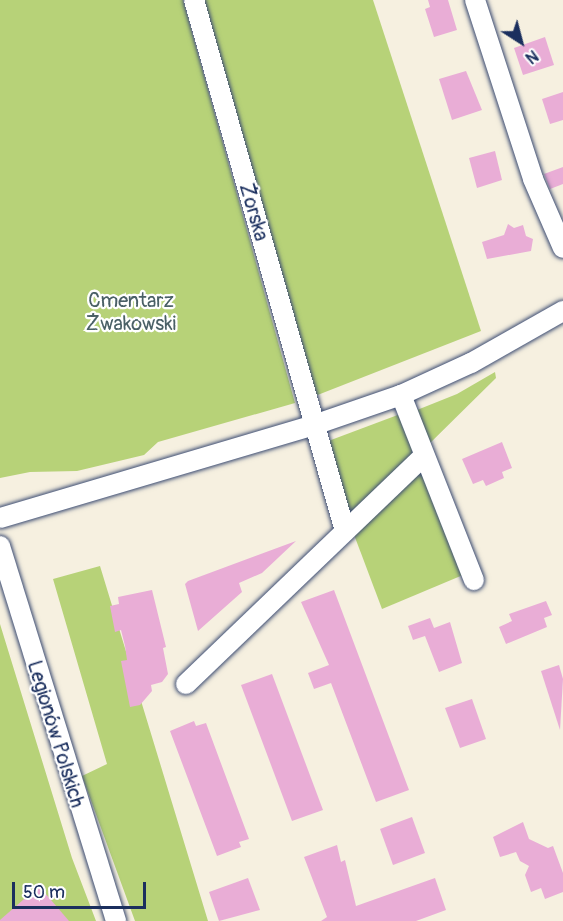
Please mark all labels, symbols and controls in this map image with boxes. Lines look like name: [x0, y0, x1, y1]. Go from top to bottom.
north arrow: [491, 12, 551, 72]
text: N: [521, 45, 542, 68]
street label: Żorska: [234, 180, 274, 244]
park label: Cmentarz Żwakowski: [86, 289, 176, 336]
street label: Legionów Polskich: [22, 658, 90, 810]
scale bar: [15, 870, 148, 908]
text: 50 m: [23, 881, 65, 904]

